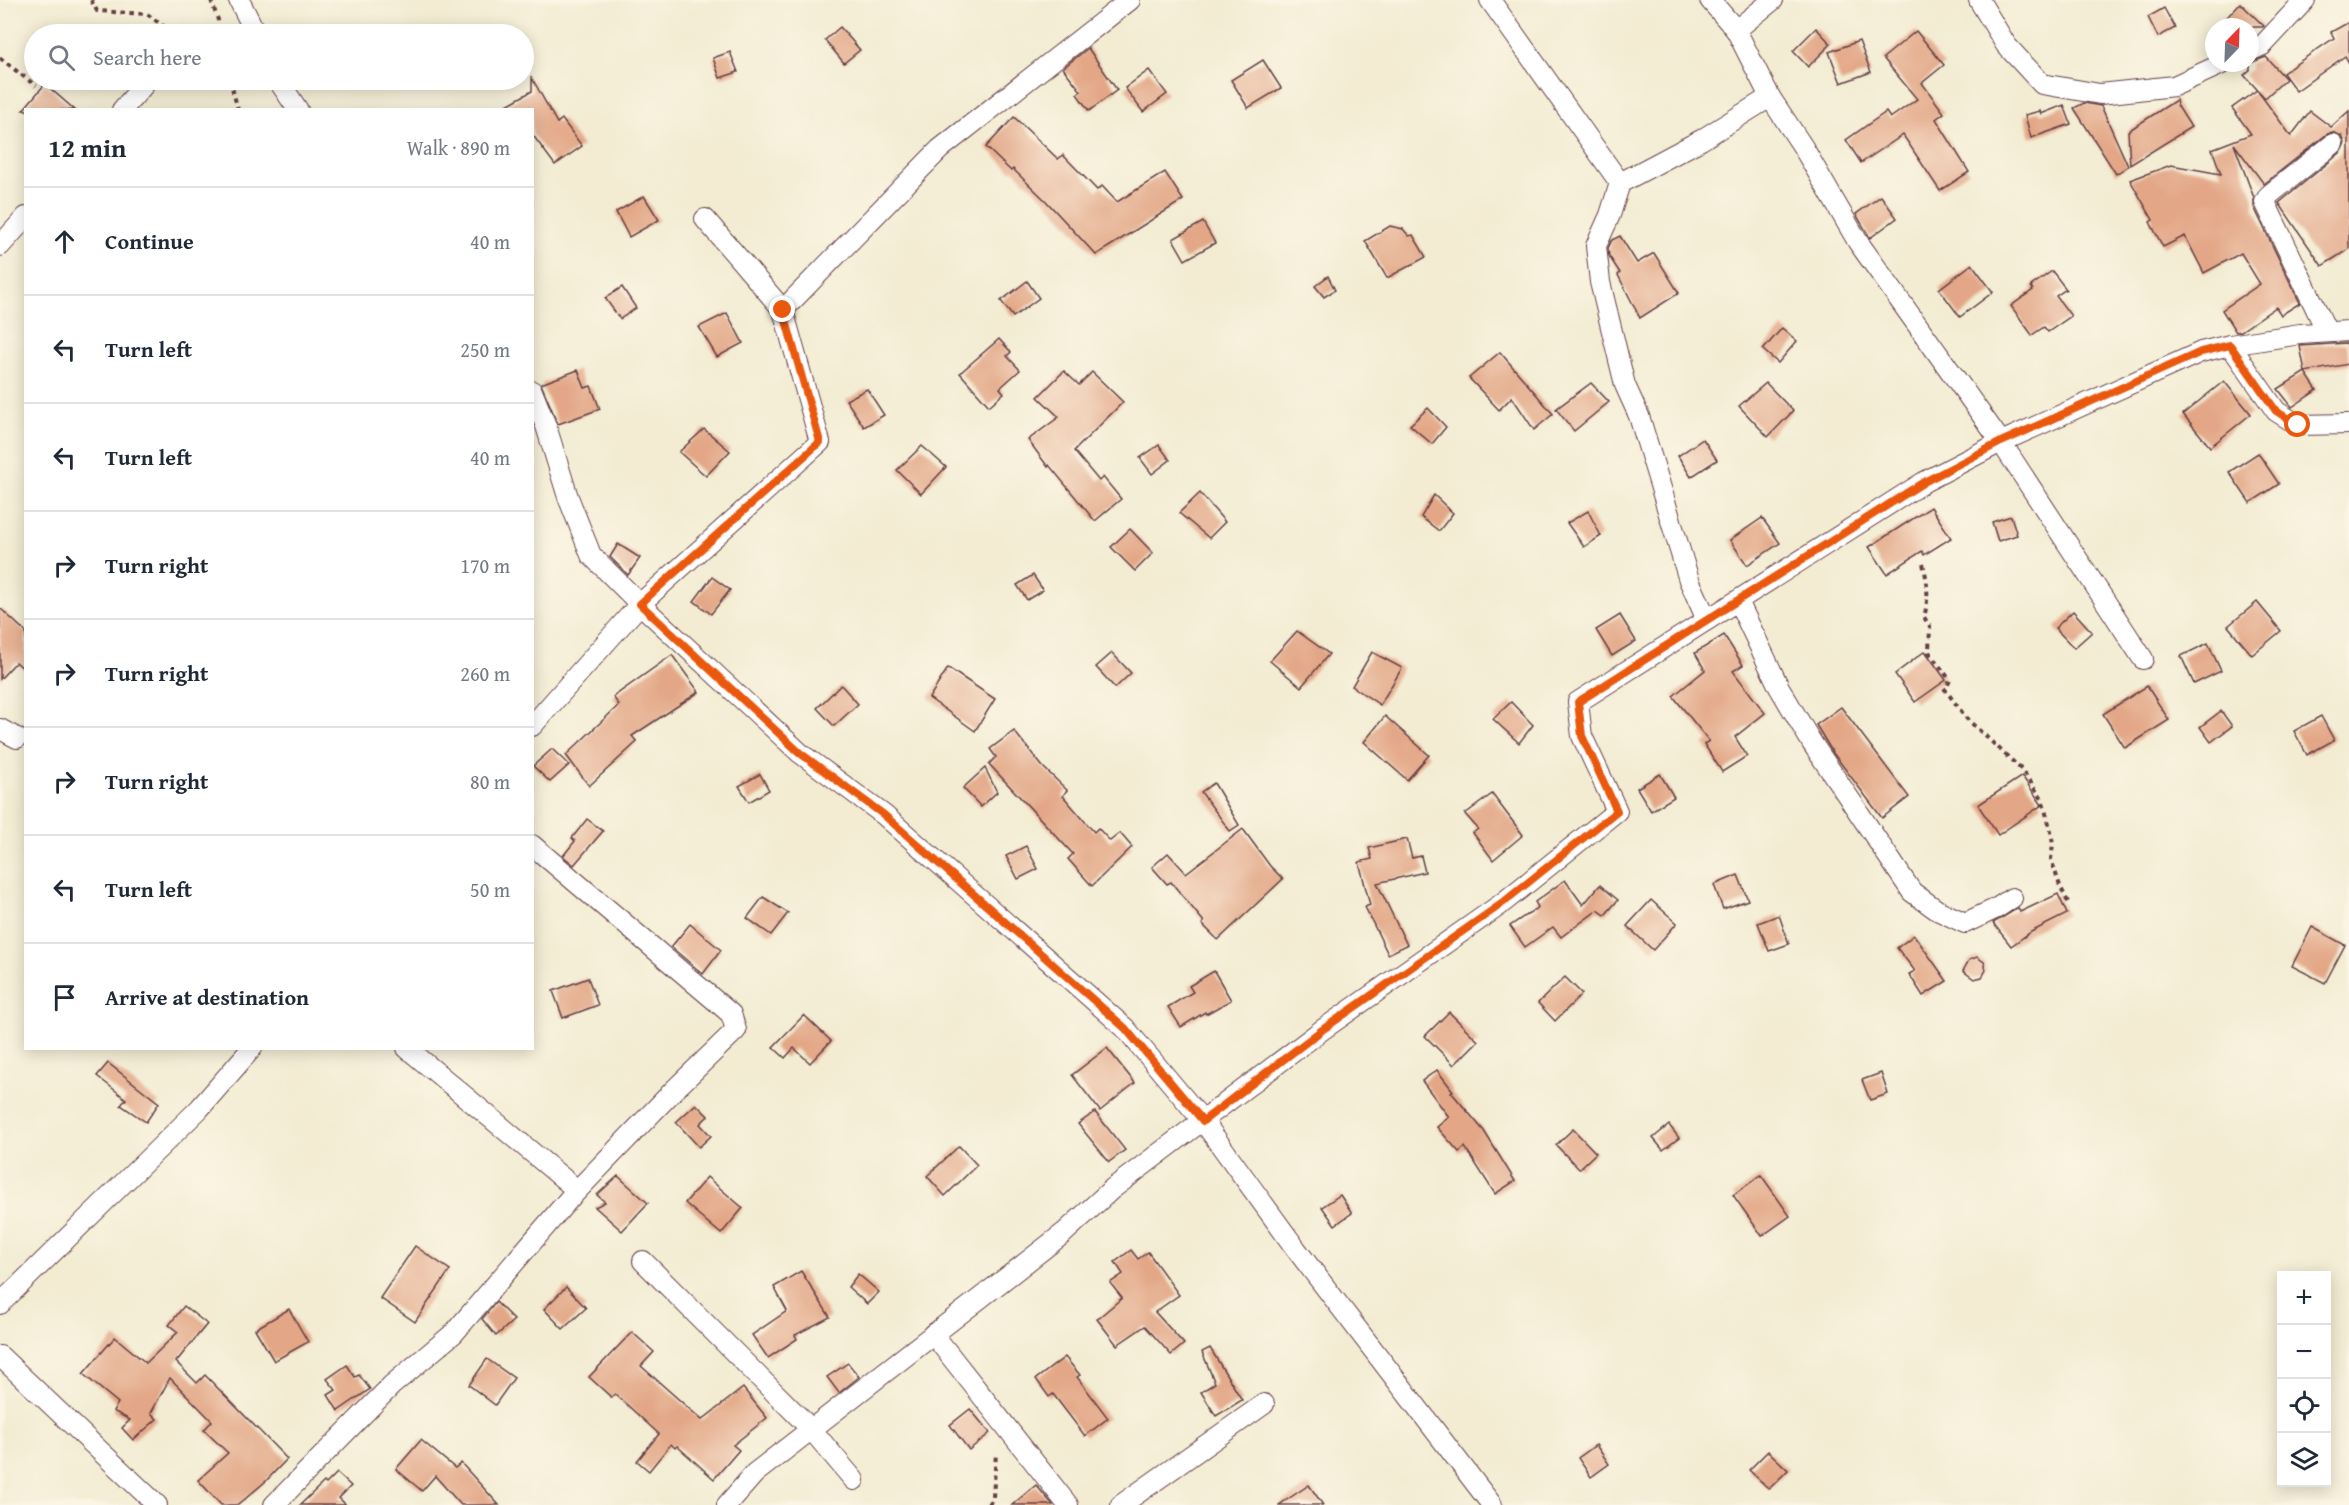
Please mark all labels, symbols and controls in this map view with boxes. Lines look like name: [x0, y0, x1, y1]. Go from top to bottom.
north arrow: [2205, 18, 2259, 72]
search box: [24, 24, 534, 90]
icon: search: [45, 41, 78, 74]
text: Search here: [93, 41, 202, 73]
text: 12 min: [48, 128, 126, 167]
text: Walk · 890 m: [407, 133, 510, 162]
icon: ahead: [48, 225, 81, 258]
text: Continue: [105, 225, 194, 257]
text: 40 m: [470, 227, 510, 256]
route end: [769, 296, 795, 322]
icon: left: [48, 333, 81, 366]
text: Turn left: [105, 333, 192, 365]
text: 250 m: [460, 335, 510, 364]
route start: [2284, 411, 2310, 437]
icon: left: [48, 441, 81, 474]
text: Turn left: [105, 441, 192, 473]
text: 40 m: [470, 443, 510, 472]
icon: right: [48, 549, 81, 582]
text: Turn right: [105, 549, 208, 581]
text: 170 m: [460, 551, 510, 580]
icon: right: [48, 657, 81, 690]
text: Turn right: [105, 657, 208, 689]
text: 260 m: [460, 659, 510, 688]
icon: right: [48, 765, 81, 798]
text: Turn right: [105, 765, 208, 797]
text: 80 m: [470, 767, 510, 796]
icon: left: [48, 873, 81, 906]
text: Turn left: [105, 873, 192, 905]
text: 50 m: [470, 875, 510, 904]
icon: arrive: [48, 981, 81, 1014]
text: Arrive at destination: [105, 981, 309, 1013]
map controls: [2277, 1271, 2331, 1487]
button: +: [2277, 1271, 2331, 1325]
button: −: [2277, 1325, 2331, 1379]
button: locate: [2277, 1379, 2331, 1433]
button: layers: [2277, 1433, 2331, 1487]

